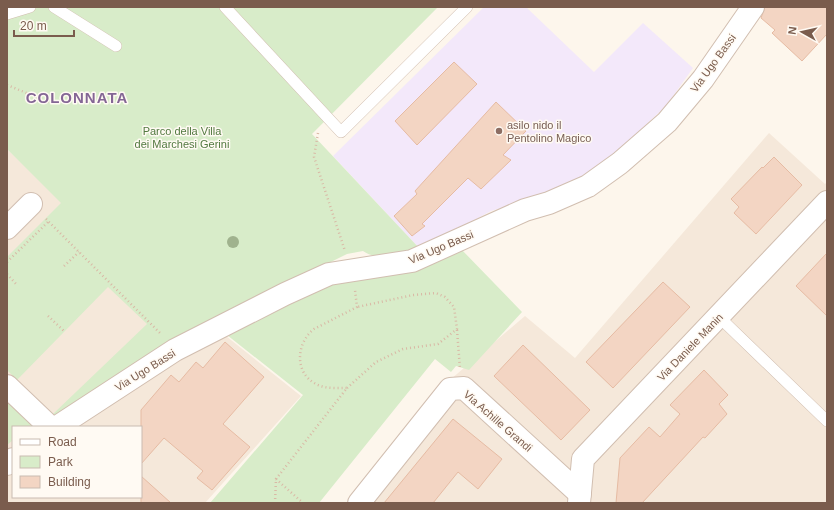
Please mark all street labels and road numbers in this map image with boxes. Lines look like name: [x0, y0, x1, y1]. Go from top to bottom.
street label: Via Ugo Bassi: [688, 32, 738, 94]
street label: Via Ugo Bassi: [407, 228, 475, 266]
street label: Via Daniele Manin: [655, 311, 725, 383]
street label: Via Ugo Bassi: [113, 347, 177, 393]
street label: Via Achille Grandi: [461, 388, 535, 454]

